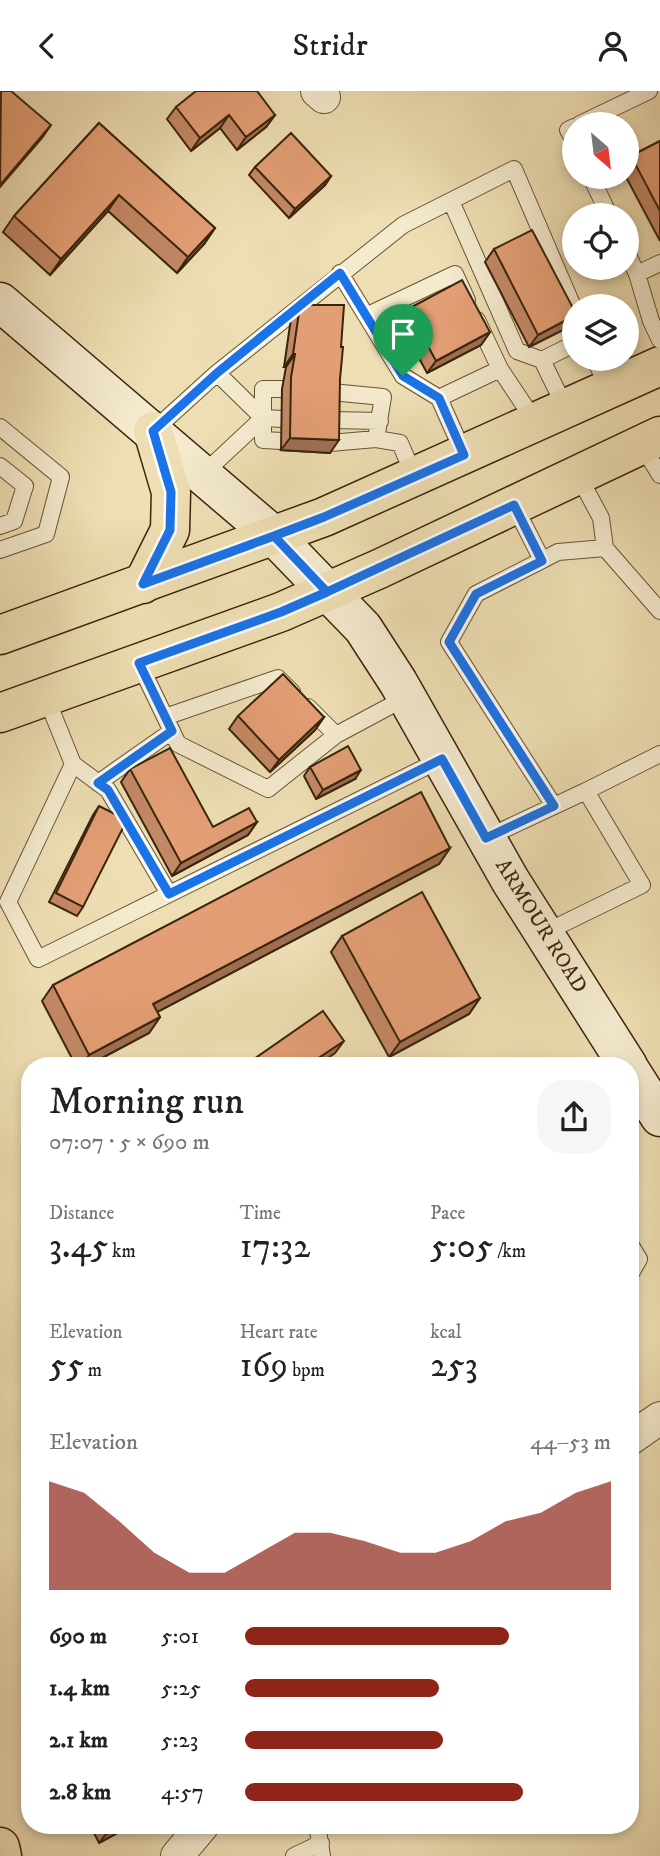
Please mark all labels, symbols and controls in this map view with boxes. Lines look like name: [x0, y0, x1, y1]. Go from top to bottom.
text: Stridr: [292, 26, 368, 66]
icon: back: [28, 27, 66, 65]
icon: person: [594, 27, 632, 65]
north arrow: [562, 112, 639, 189]
map controls: [562, 112, 639, 371]
button: locate: [562, 203, 639, 280]
button: layers: [562, 294, 639, 371]
pin: [373, 304, 433, 376]
icon: arrive: [384, 315, 422, 353]
street label: ARMOUR ROAD: [489, 854, 593, 998]
text: Morning run: [49, 1078, 244, 1126]
button: share: [537, 1080, 611, 1154]
text: 07:07 · 5 × 690 m: [49, 1128, 210, 1157]
text: Distance: [49, 1202, 114, 1225]
text: Time: [240, 1202, 281, 1225]
text: Pace: [430, 1202, 465, 1225]
text: 3.45: [49, 1225, 108, 1269]
text: 17:32: [240, 1225, 310, 1269]
text: 5:05: [430, 1225, 493, 1269]
text: km: [108, 1240, 136, 1263]
text: /km: [493, 1240, 526, 1263]
text: Elevation: [49, 1321, 123, 1344]
text: Heart rate: [240, 1321, 318, 1344]
text: kcal: [430, 1321, 462, 1344]
text: 55: [49, 1344, 84, 1388]
text: 169: [240, 1344, 288, 1388]
text: 253: [430, 1344, 478, 1388]
text: m: [84, 1359, 102, 1382]
text: bpm: [288, 1359, 325, 1382]
text: Elevation: [49, 1428, 138, 1457]
text: 44–53 m: [530, 1428, 611, 1457]
text: 690 m: [49, 1622, 107, 1651]
text: 5:01: [161, 1622, 199, 1651]
text: 1.4 km: [49, 1674, 110, 1703]
text: 5:25: [161, 1674, 201, 1703]
text: 2.1 km: [49, 1726, 108, 1755]
text: 5:23: [161, 1726, 198, 1755]
text: 2.8 km: [49, 1778, 111, 1807]
text: 4:57: [161, 1778, 204, 1807]

